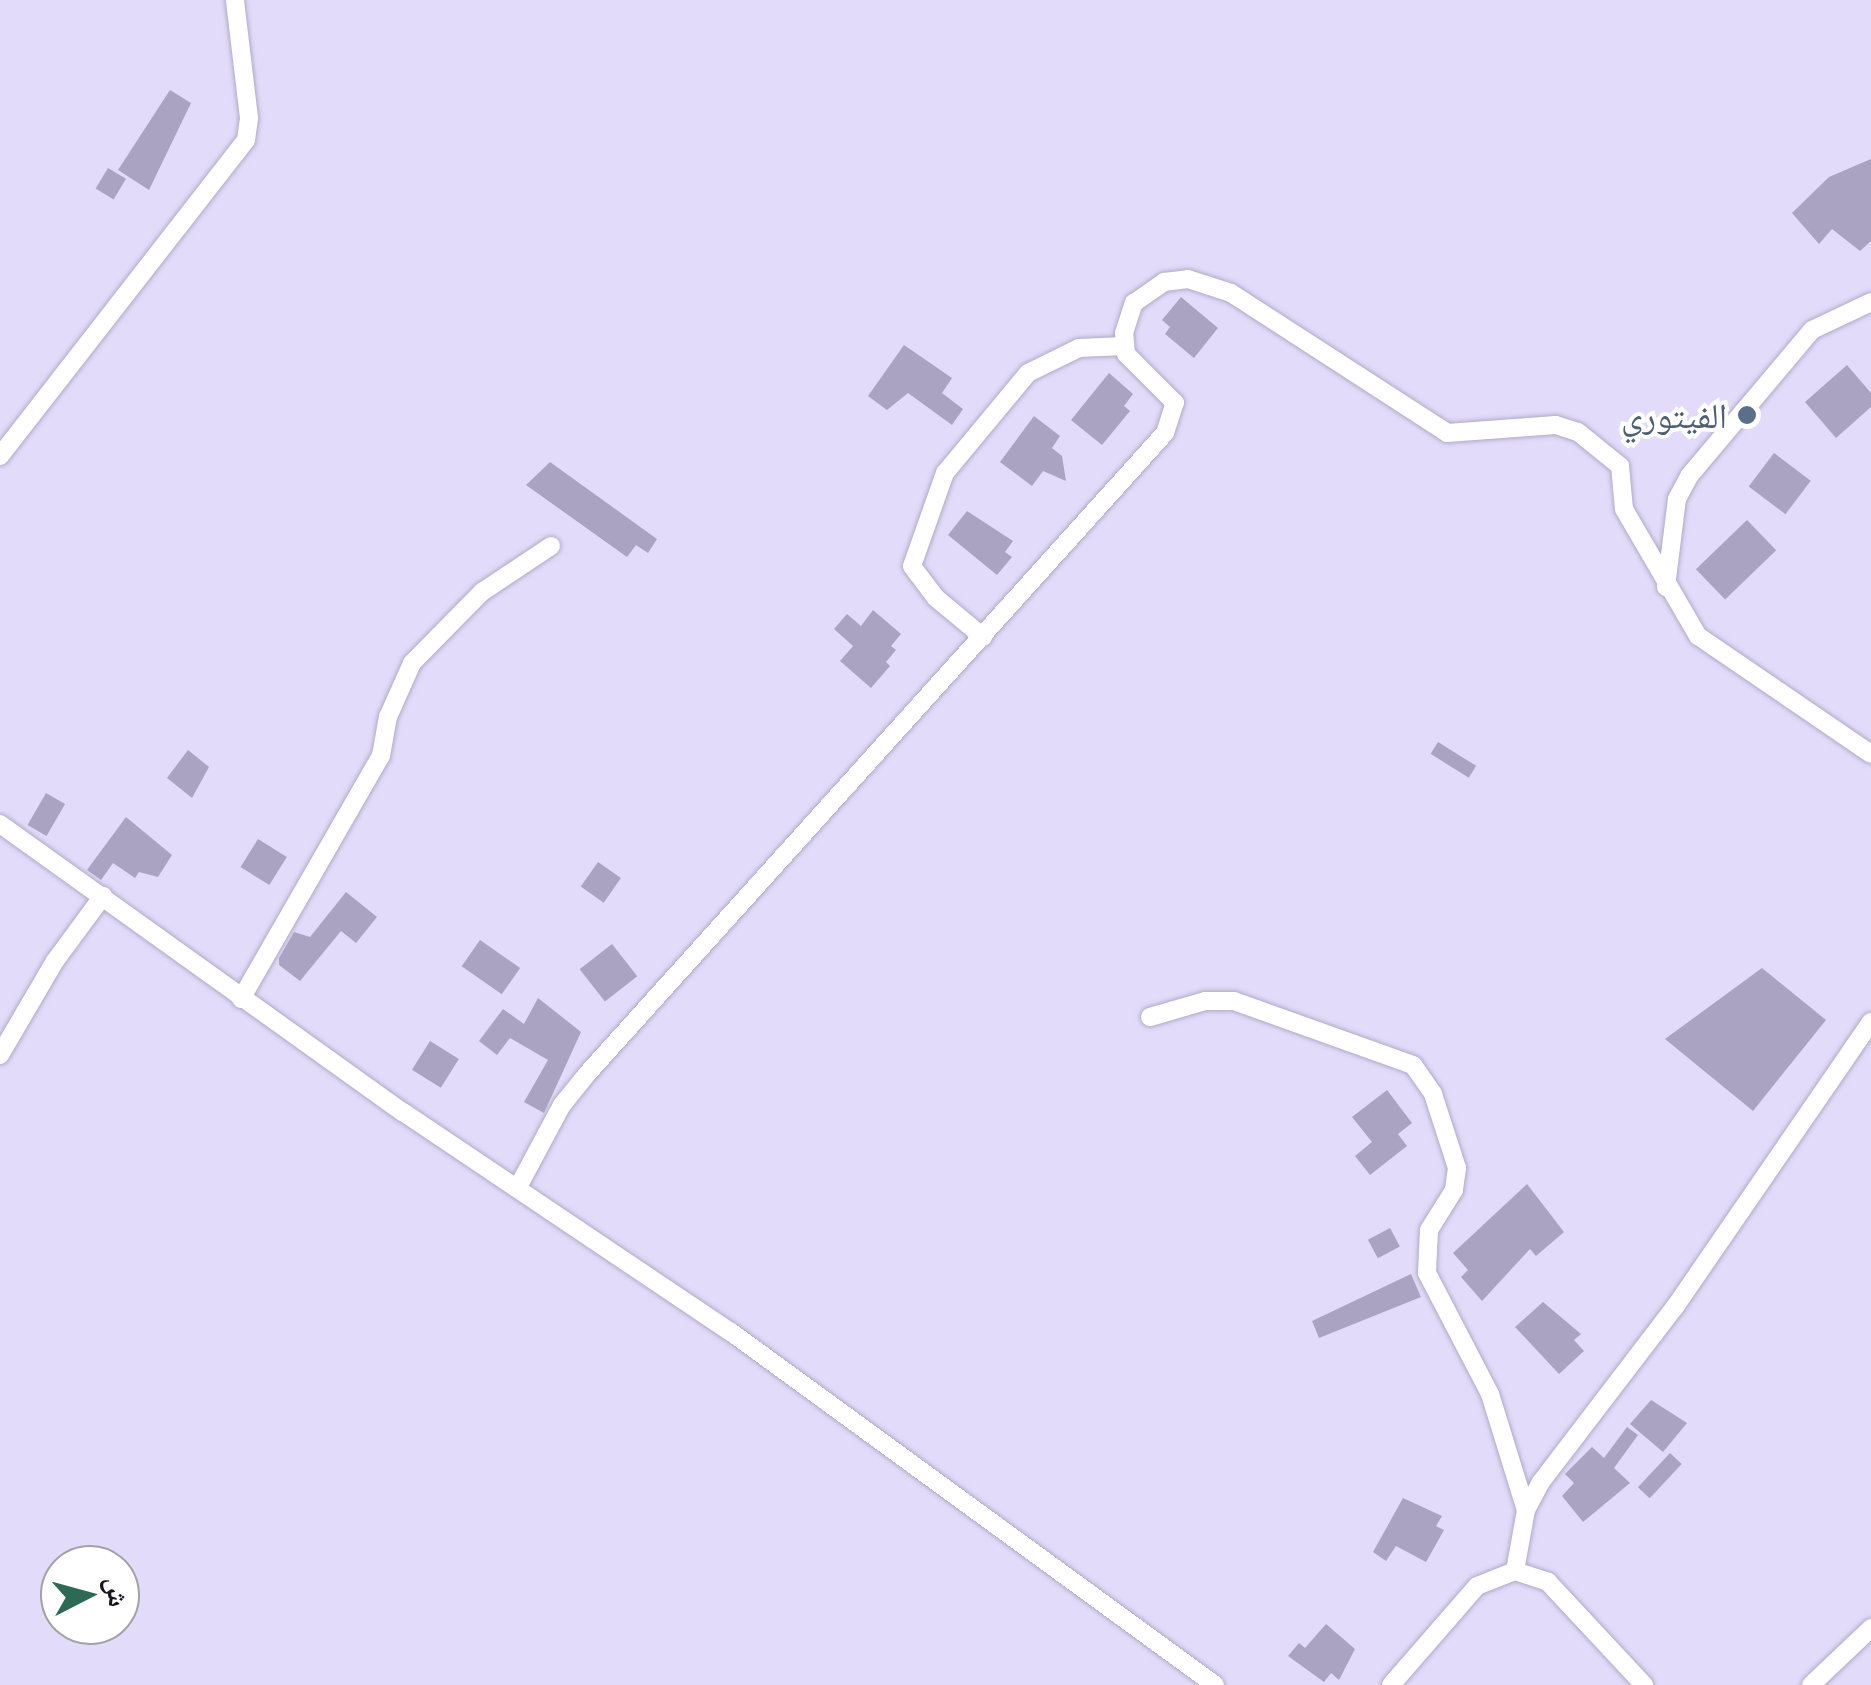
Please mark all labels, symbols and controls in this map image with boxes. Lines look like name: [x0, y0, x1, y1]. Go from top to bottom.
place label: الفيتوري: [1621, 394, 1727, 436]
marker: الفيتوري: [1736, 404, 1758, 426]
north arrow: [40, 1545, 140, 1645]
text: ش: [99, 1575, 137, 1609]

